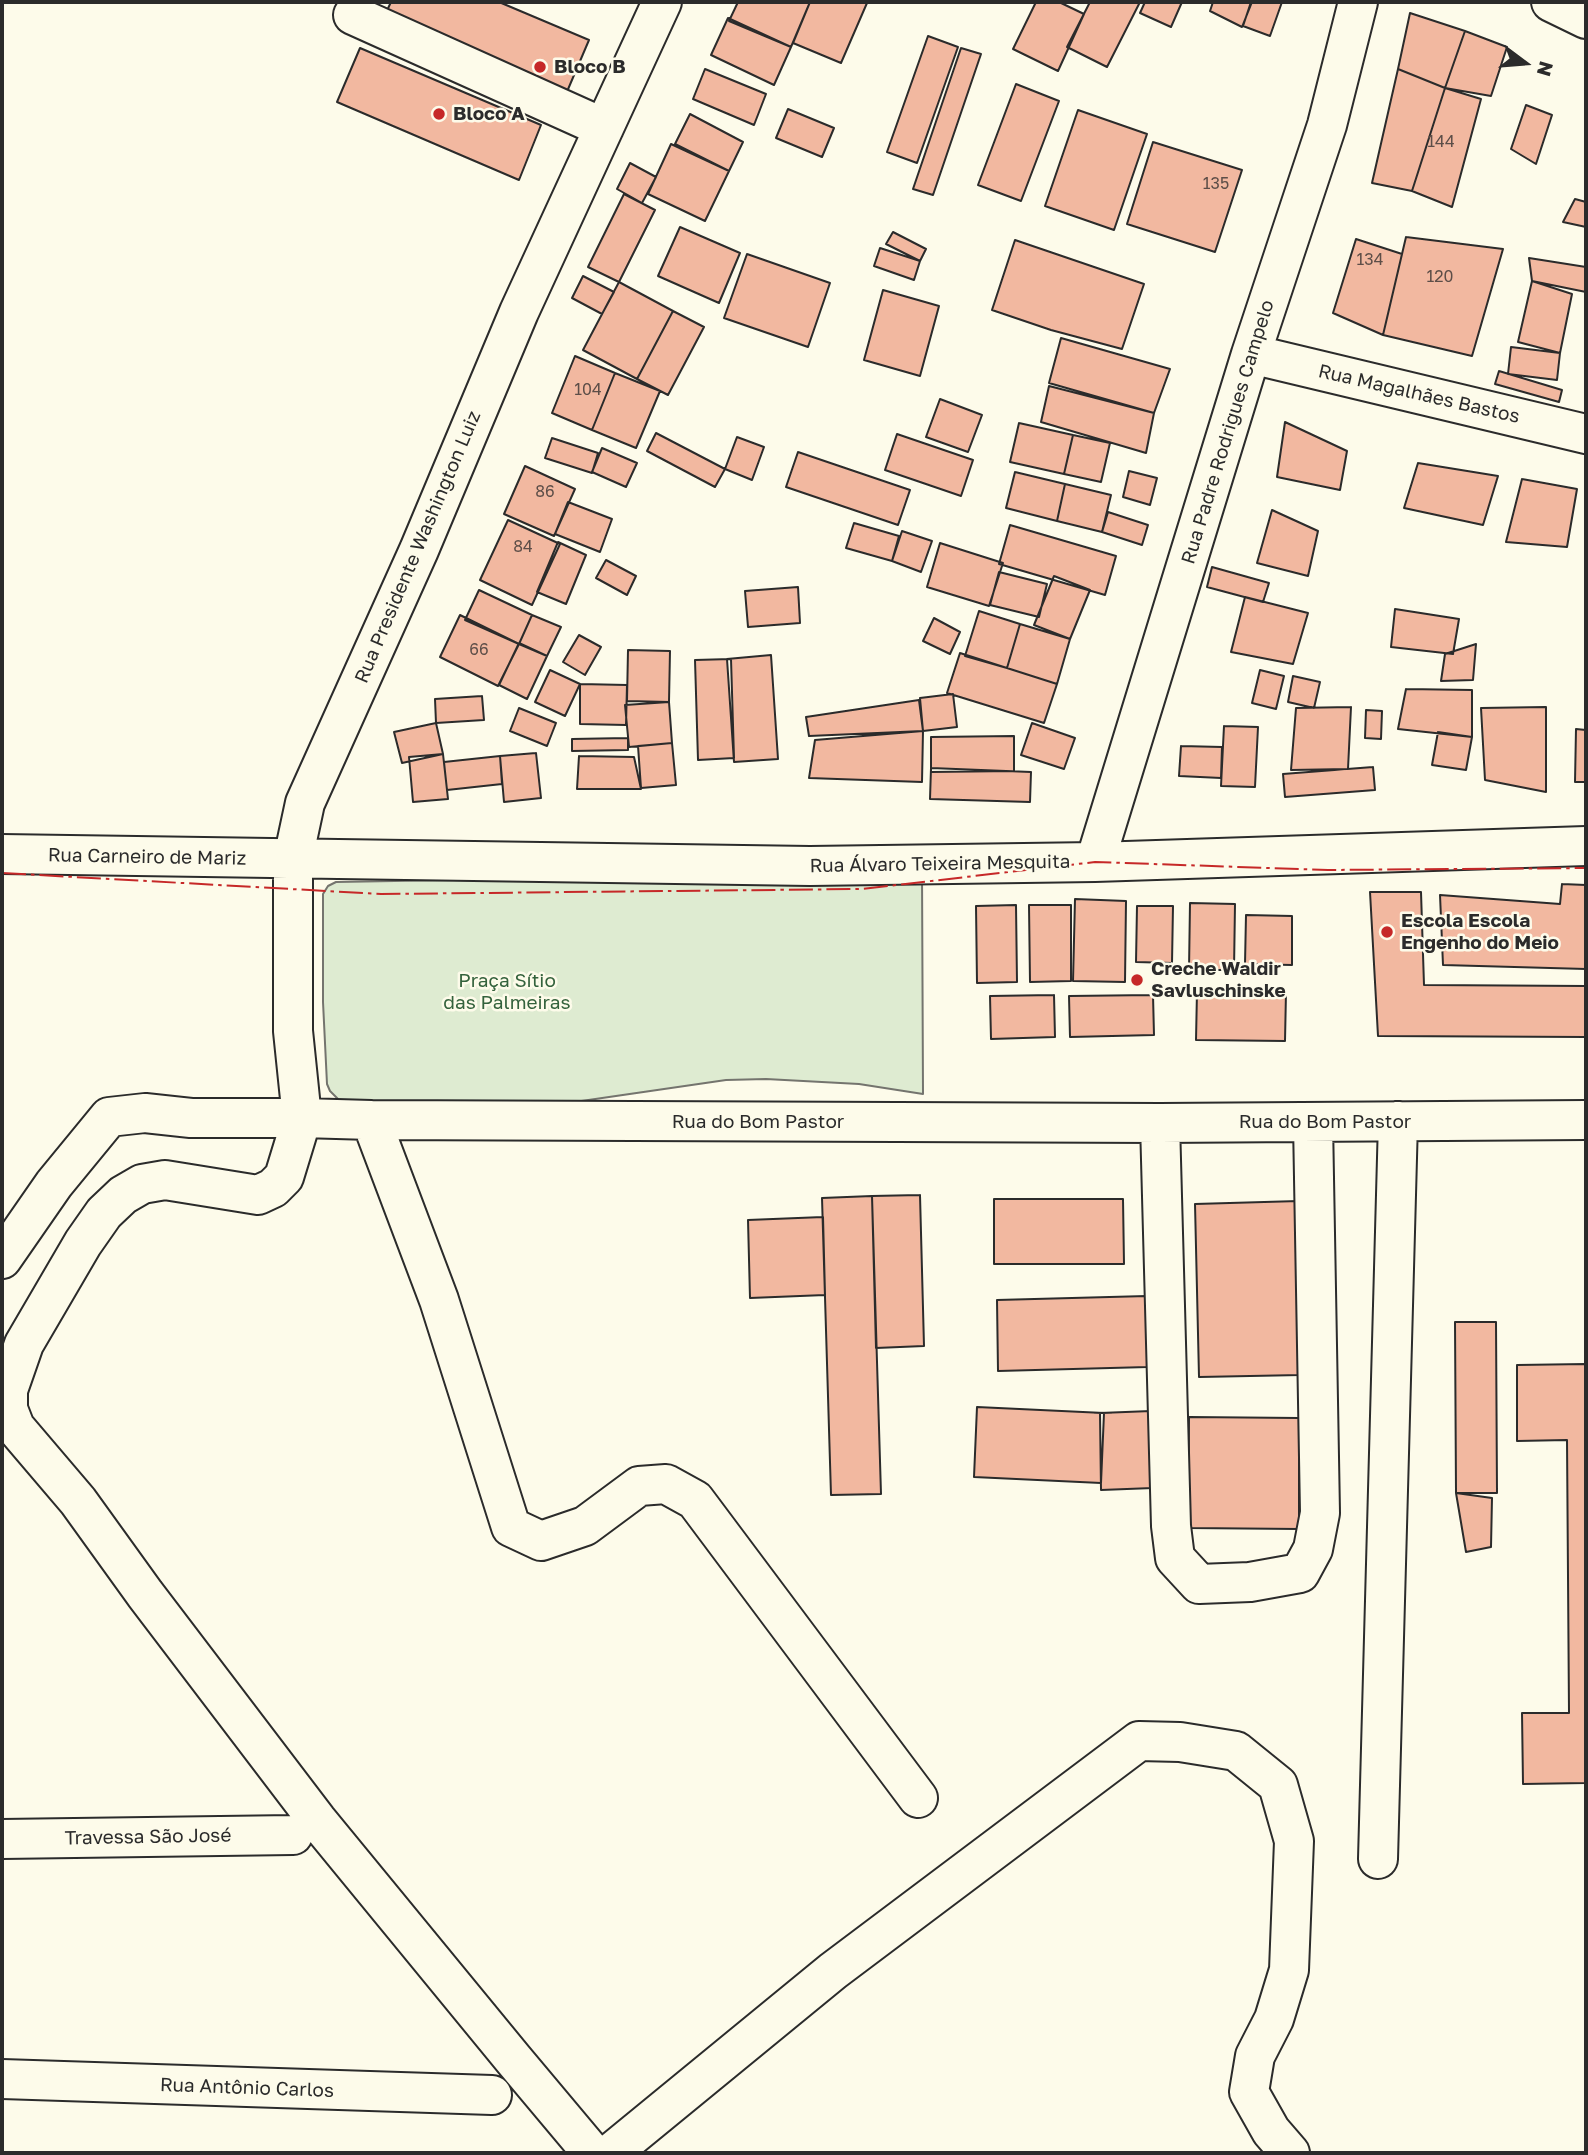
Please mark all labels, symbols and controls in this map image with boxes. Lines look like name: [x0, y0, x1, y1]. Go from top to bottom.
north arrow: [1490, 28, 1560, 98]
place label: Bloco B: [554, 56, 626, 78]
marker: Bloco B: [532, 59, 548, 75]
text: N: [1533, 59, 1559, 79]
place label: Bloco A: [453, 103, 525, 125]
marker: Bloco A: [431, 106, 447, 122]
house number: 144: [1427, 132, 1455, 152]
house number: 135: [1203, 174, 1229, 194]
house number: 134: [1357, 250, 1383, 270]
house number: 120: [1427, 267, 1453, 287]
street label: Rua Padre Rodrigues Campelo: [1177, 297, 1279, 567]
street label: Rua Magalhães Bastos: [1316, 360, 1522, 428]
house number: 104: [574, 380, 602, 400]
street label: Rua Presidente Washington Luiz: [350, 407, 486, 687]
house number: 86: [535, 482, 555, 502]
house number: 84: [513, 537, 533, 557]
house number: 66: [469, 640, 489, 660]
street label: Rua Carneiro de Mariz: [48, 844, 246, 870]
street label: Rua Álvaro Teixeira Mesquita: [809, 850, 1071, 878]
place label: Escola Escola Engenho do Meio: [1401, 910, 1559, 954]
marker: Escola Escola Engenho do Meio: [1379, 924, 1395, 940]
place label: Creche Waldir Savluschinske: [1151, 958, 1286, 1002]
park label: Praça Sítio das Palmeiras: [443, 970, 571, 1014]
marker: Creche Waldir Savluschinske: [1129, 972, 1145, 988]
street label: Rua do Bom Pastor: [672, 1111, 844, 1133]
street label: Rua do Bom Pastor: [1239, 1111, 1411, 1133]
street label: Travessa São José: [64, 1824, 232, 1850]
street label: Rua Antônio Carlos: [160, 2074, 334, 2102]

